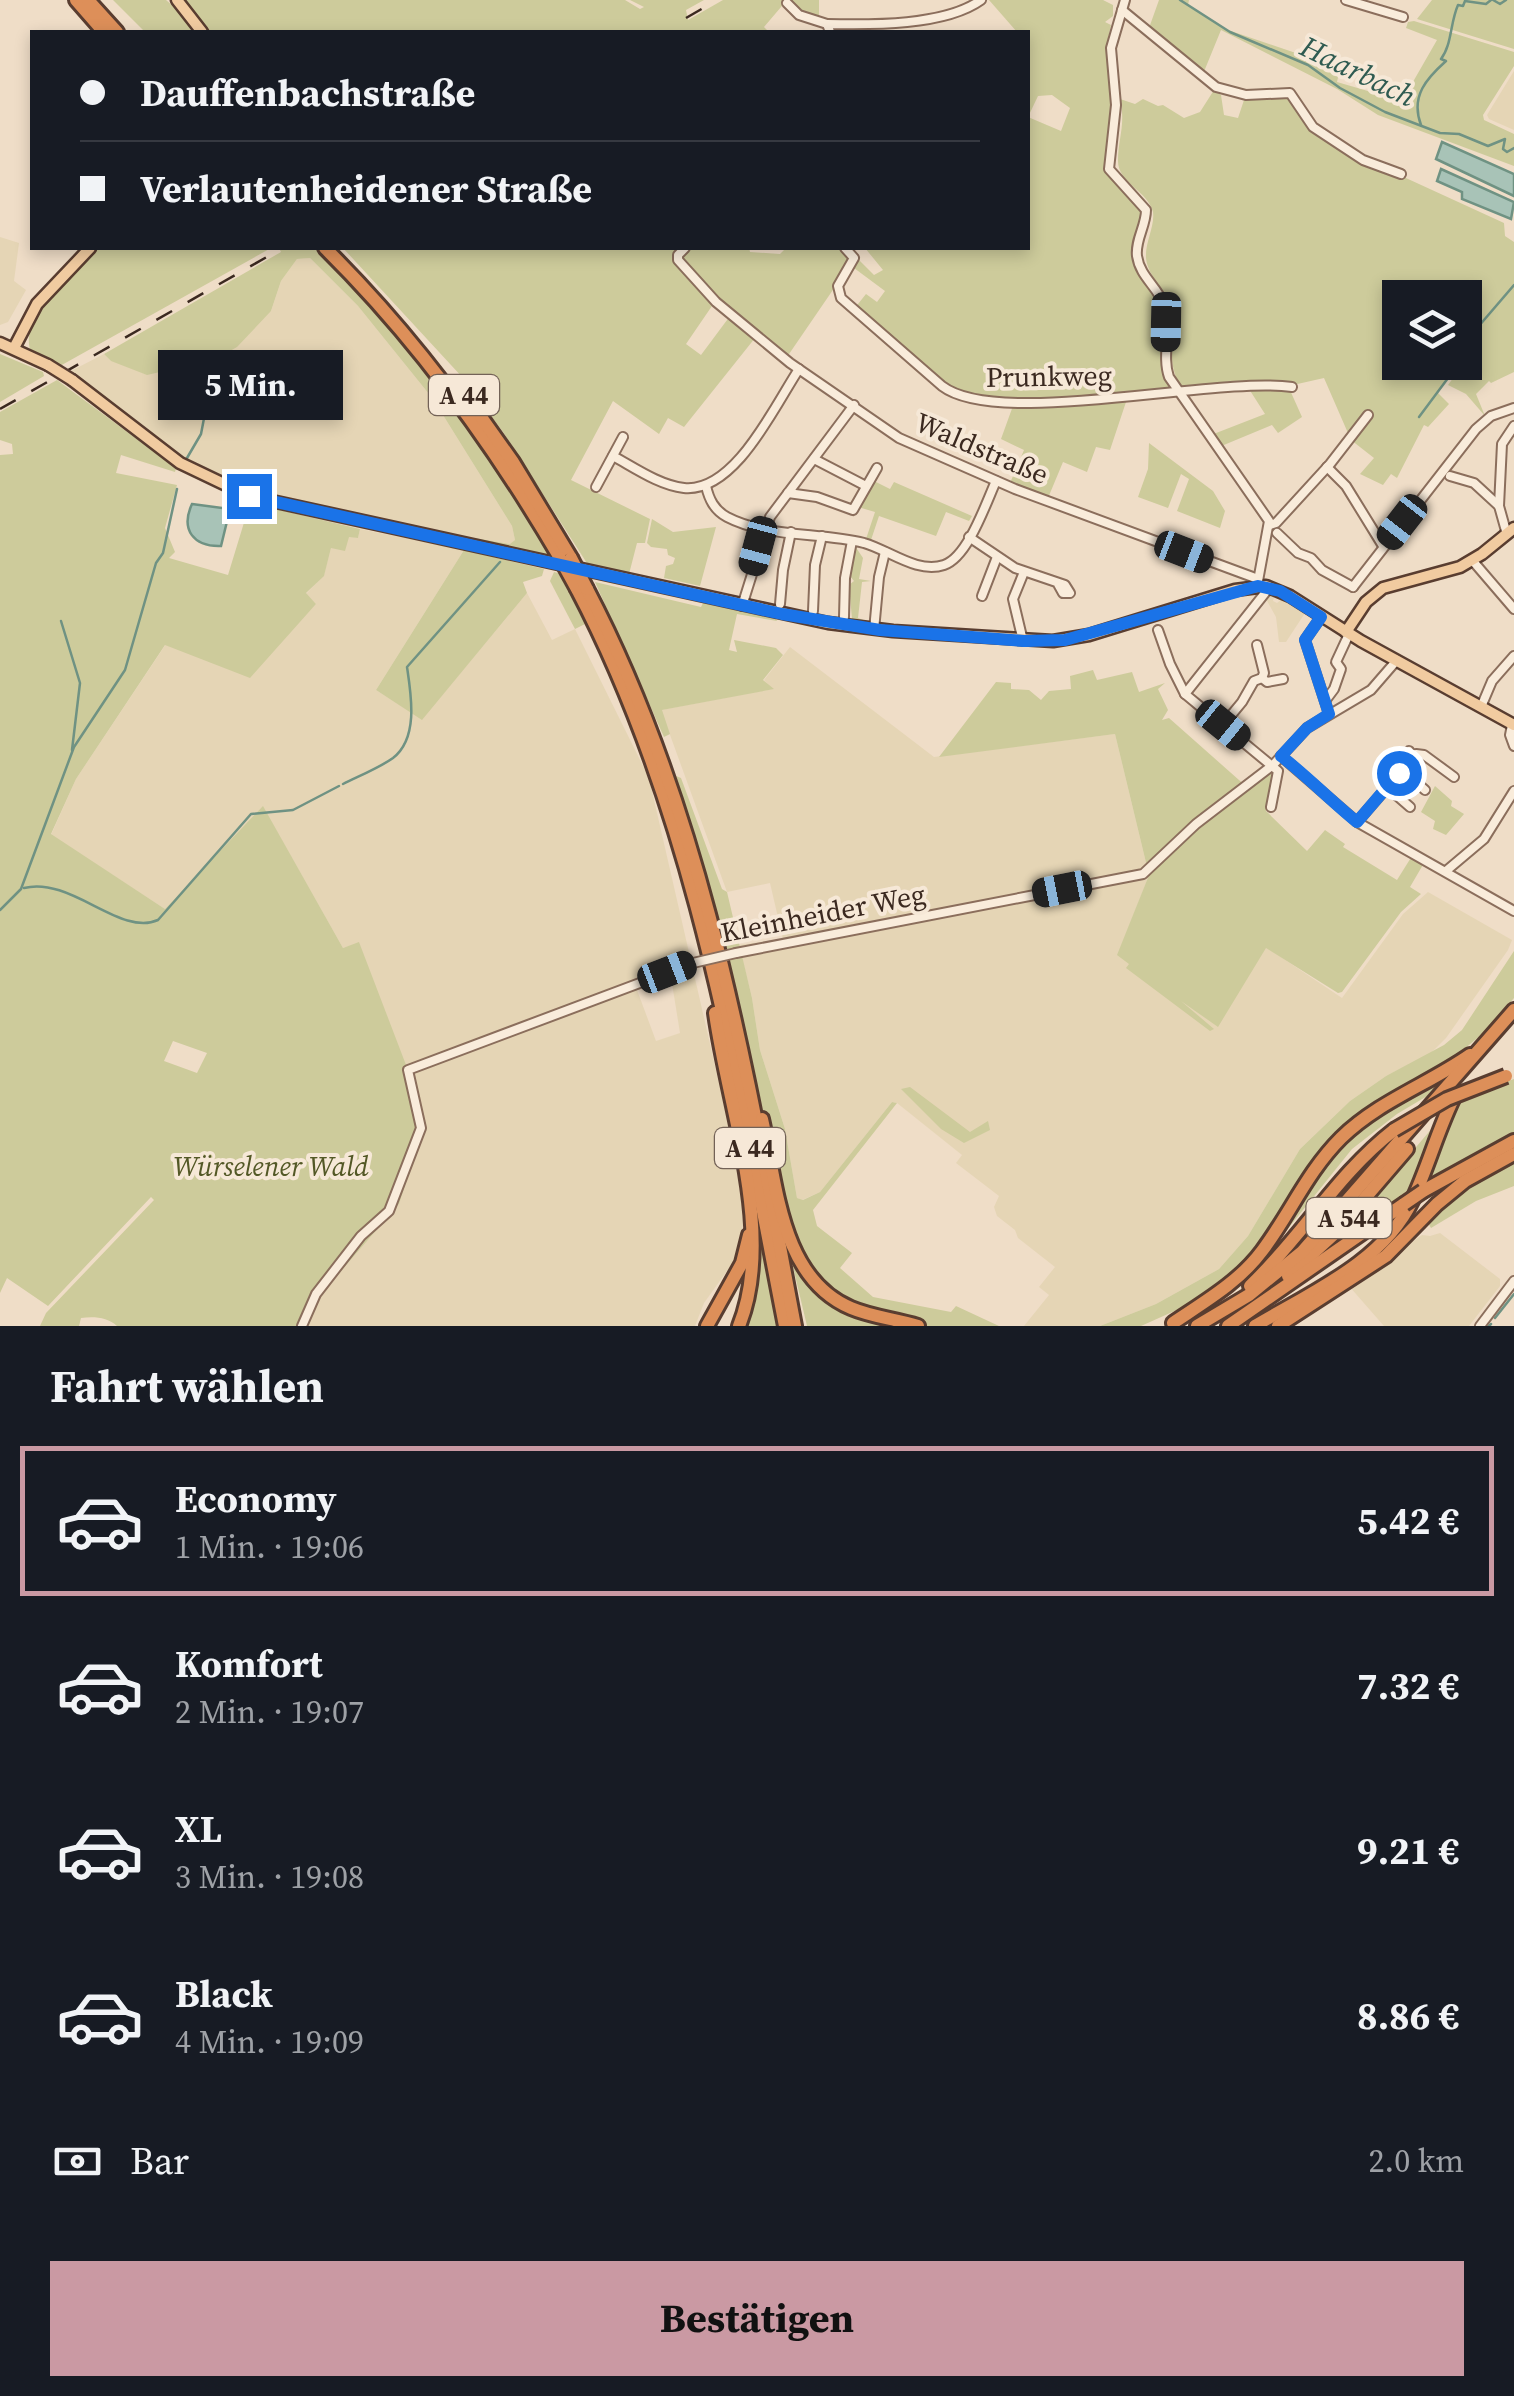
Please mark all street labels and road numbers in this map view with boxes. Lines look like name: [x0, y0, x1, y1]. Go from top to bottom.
street label: Prunkweg: [986, 356, 1112, 396]
road number: A 44: [429, 375, 499, 415]
street label: Waldstraße: [910, 403, 1054, 493]
street label: Kleinheider Weg: [718, 875, 928, 951]
road number: A 44: [715, 1128, 785, 1168]
road number: A 544: [1306, 1198, 1392, 1238]

